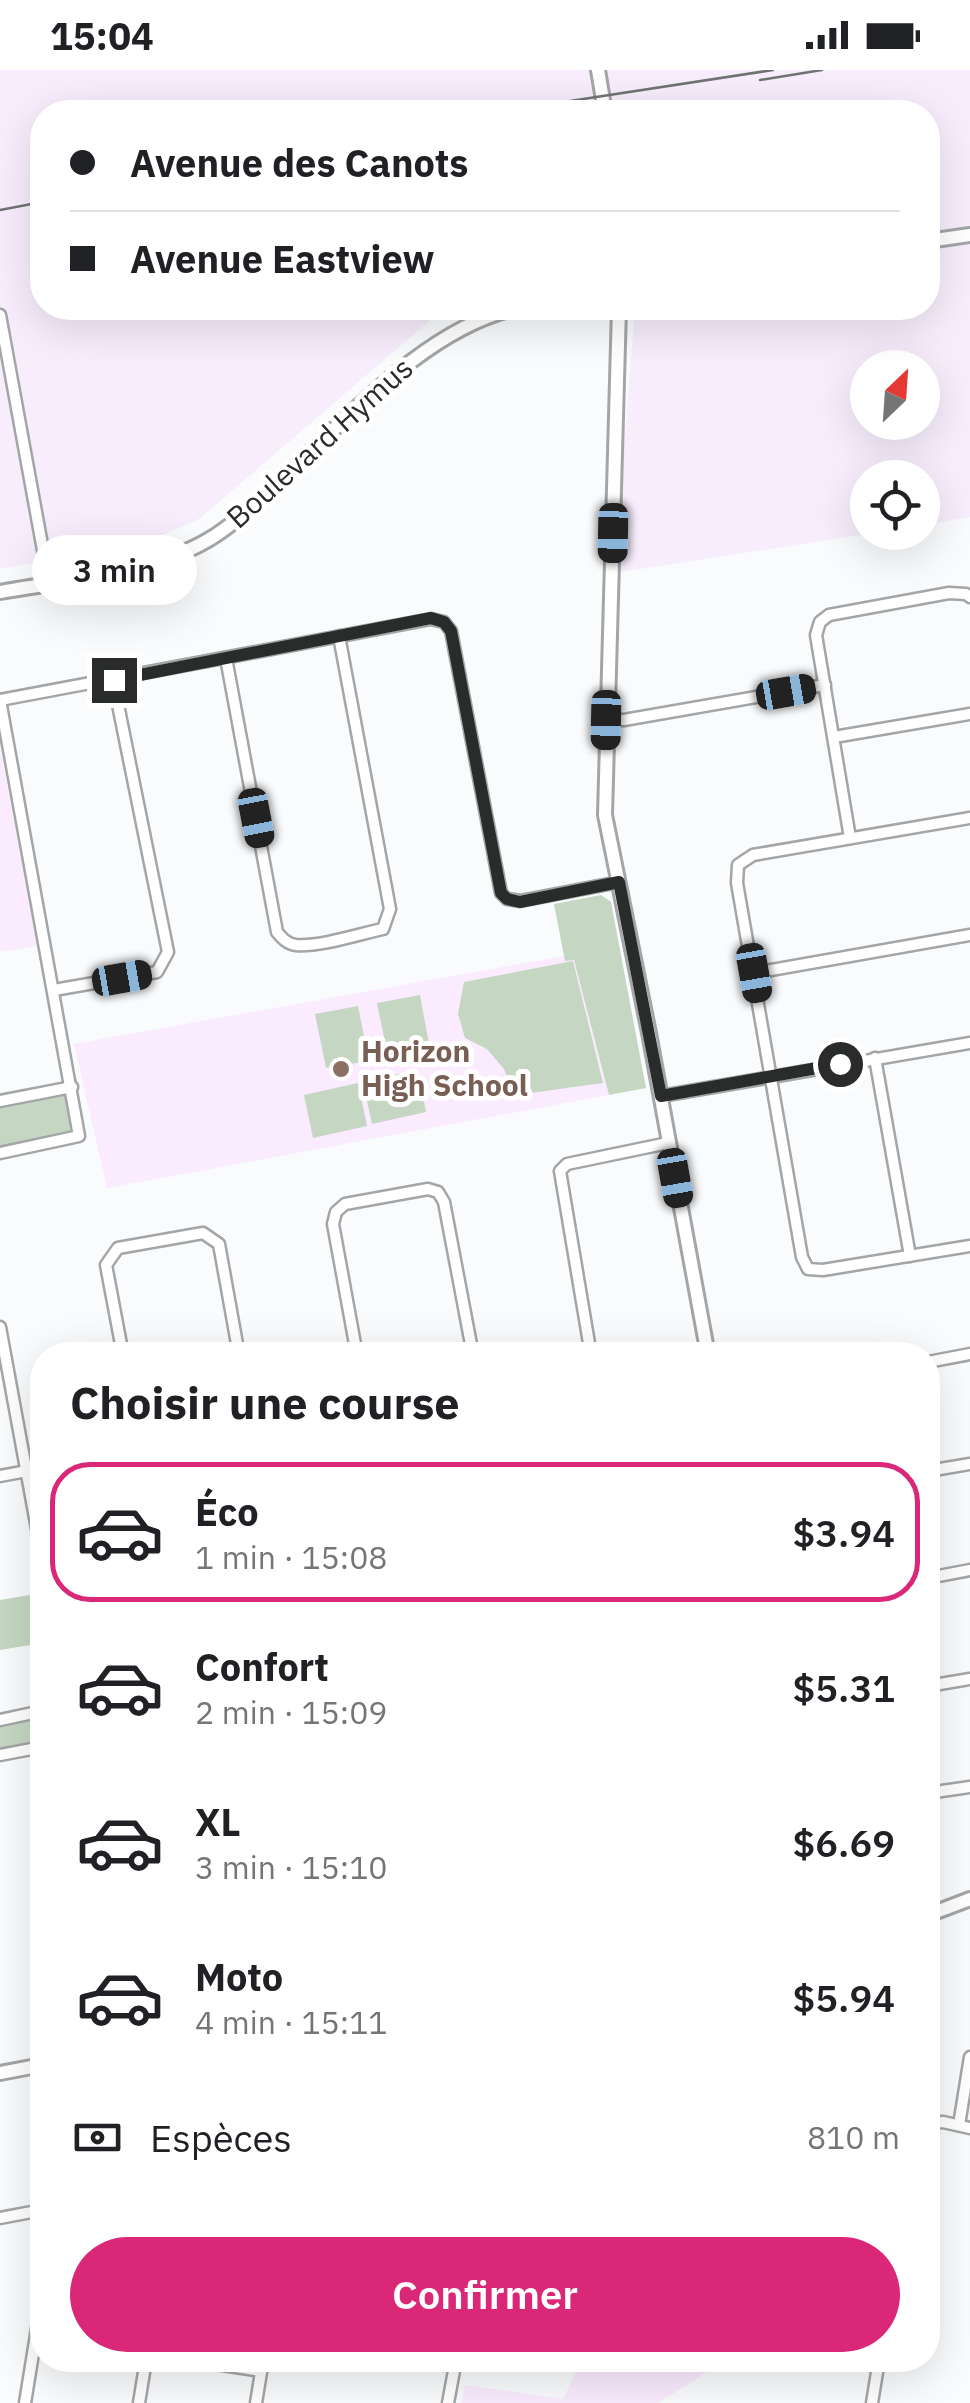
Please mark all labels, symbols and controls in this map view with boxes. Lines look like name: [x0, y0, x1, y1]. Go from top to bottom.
text: 15:04: [50, 11, 154, 60]
text: Avenue des Canots: [130, 138, 469, 187]
text: Avenue Eastview: [130, 234, 435, 283]
street label: Boulevard Hymus: [218, 348, 420, 536]
north arrow: [850, 350, 940, 440]
map controls: [850, 350, 940, 550]
button: locate: [850, 460, 940, 550]
car: [597, 503, 629, 563]
callout: 3 min: [32, 535, 196, 605]
text: 3 min: [73, 549, 156, 591]
route end: [92, 658, 137, 703]
car: [754, 672, 818, 712]
car: [590, 690, 622, 750]
car: [236, 786, 276, 850]
car: [734, 941, 774, 1005]
car: [90, 958, 154, 998]
place label: Horizon High School: [361, 1031, 528, 1104]
route start: [818, 1042, 863, 1087]
marker: Horizon High School: [330, 1058, 352, 1080]
car: [655, 1146, 695, 1210]
text: Choisir une course: [70, 1373, 460, 1431]
icon: car: [75, 1487, 165, 1577]
text: Éco: [195, 1487, 259, 1536]
text: $3.94: [792, 1508, 895, 1557]
text: 1 min · 15:08: [195, 1536, 388, 1578]
icon: car: [75, 1642, 165, 1732]
text: Confort: [195, 1642, 329, 1691]
text: $5.31: [792, 1663, 895, 1712]
text: 2 min · 15:09: [195, 1691, 388, 1733]
icon: car: [75, 1797, 165, 1887]
text: XL: [195, 1797, 241, 1846]
text: $6.69: [792, 1818, 895, 1867]
text: 3 min · 15:10: [195, 1846, 388, 1888]
icon: car: [75, 1952, 165, 2042]
text: Moto: [195, 1952, 283, 2001]
text: $5.94: [792, 1973, 895, 2022]
text: 4 min · 15:11: [195, 2001, 388, 2043]
icon: cash: [70, 2110, 125, 2165]
text: Espèces: [150, 2113, 292, 2162]
text: 810 m: [807, 2116, 900, 2158]
button: Confirmer: [70, 2237, 900, 2352]

